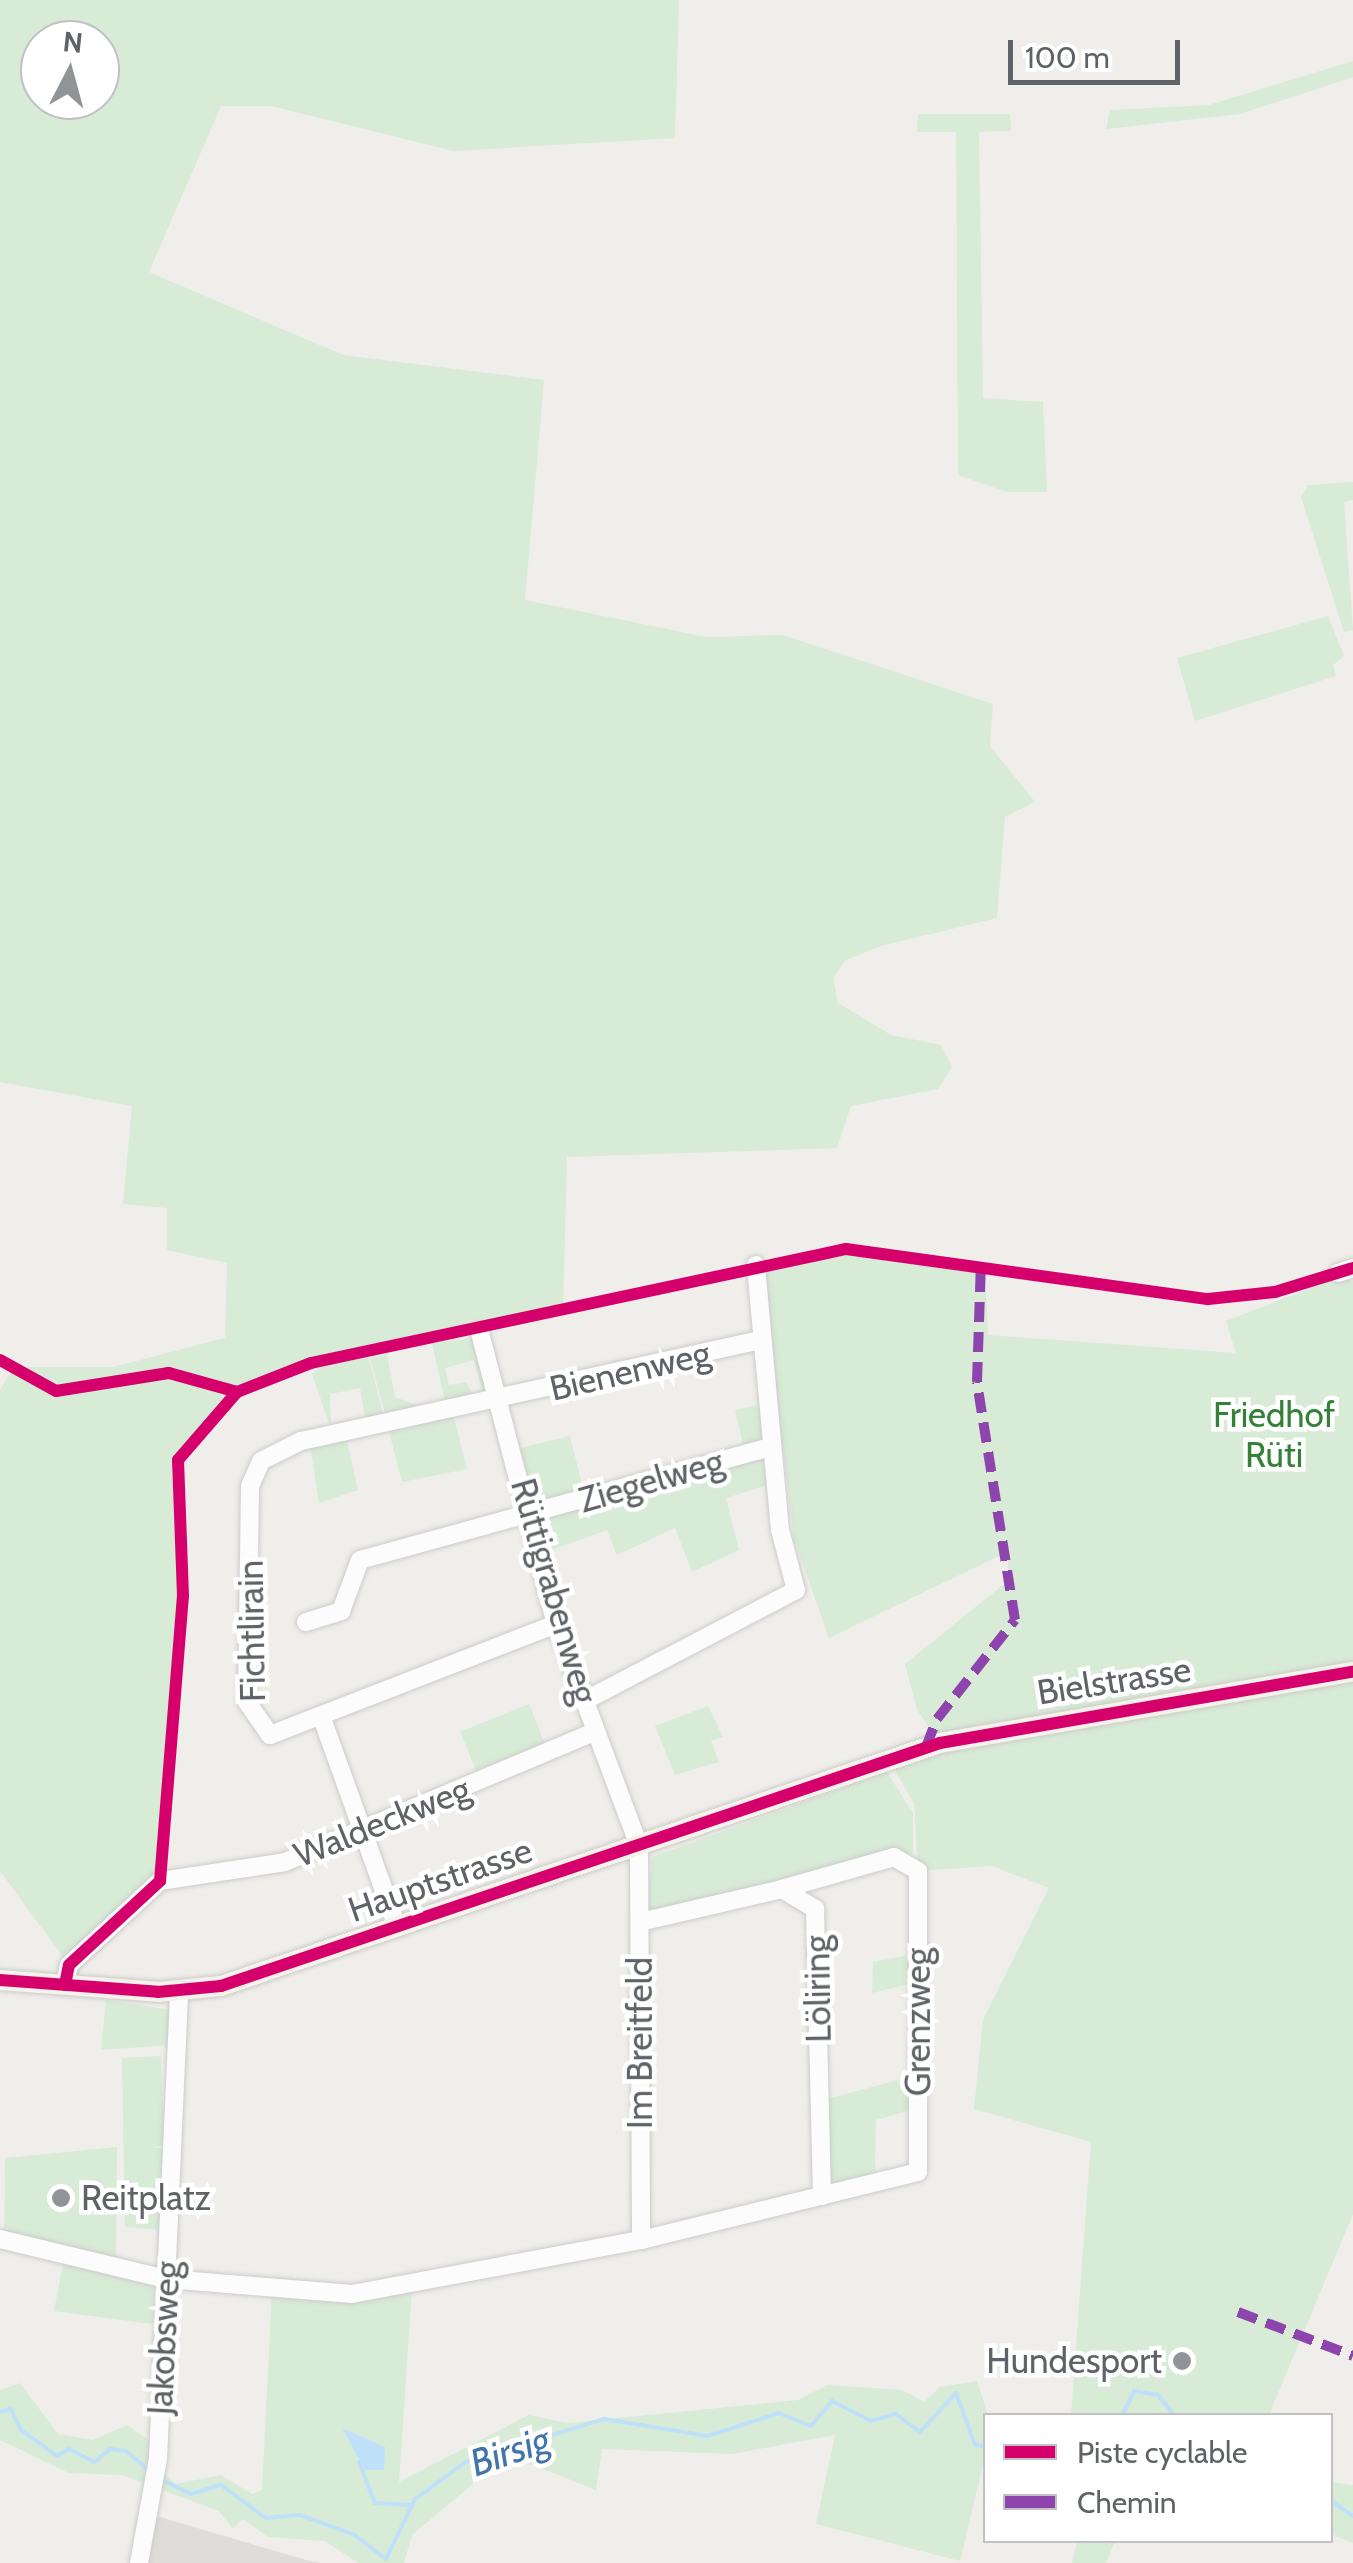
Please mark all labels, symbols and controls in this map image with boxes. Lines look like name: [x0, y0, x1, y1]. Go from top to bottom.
north arrow: [20, 20, 120, 120]
scale bar: [1013, 20, 1186, 82]
text: N: [61, 24, 85, 60]
text: 100 m: [1025, 39, 1110, 76]
street label: Bienenweg: [546, 1332, 714, 1410]
park label: Friedhof Rüti: [1213, 1394, 1335, 1476]
street label: Ziegelweg: [574, 1440, 728, 1522]
street label: Rüttigrabenweg: [502, 1474, 606, 1708]
street label: Fichtlirain: [230, 1560, 274, 1702]
street label: Bielstrasse: [1034, 1648, 1194, 1714]
street label: Waldeckweg: [288, 1768, 476, 1876]
street label: Hauptstrasse: [343, 1829, 537, 1931]
street label: Löliring: [796, 1935, 840, 2043]
street label: Grenzweg: [897, 1948, 939, 2096]
street label: Im Breitfeld: [619, 1957, 661, 2129]
place label: Reitplatz: [81, 2177, 211, 2219]
marker: Reitplatz: [50, 2187, 72, 2209]
street label: Jakobsweg: [139, 2260, 189, 2416]
place label: Hundesport: [986, 2340, 1162, 2382]
marker: Hundesport: [1171, 2350, 1193, 2372]
legend: [983, 2413, 1333, 2543]
water label: Birsig: [464, 2416, 556, 2486]
text: Piste cyclable: [1077, 2434, 1247, 2471]
text: Chemin: [1077, 2484, 1177, 2521]

